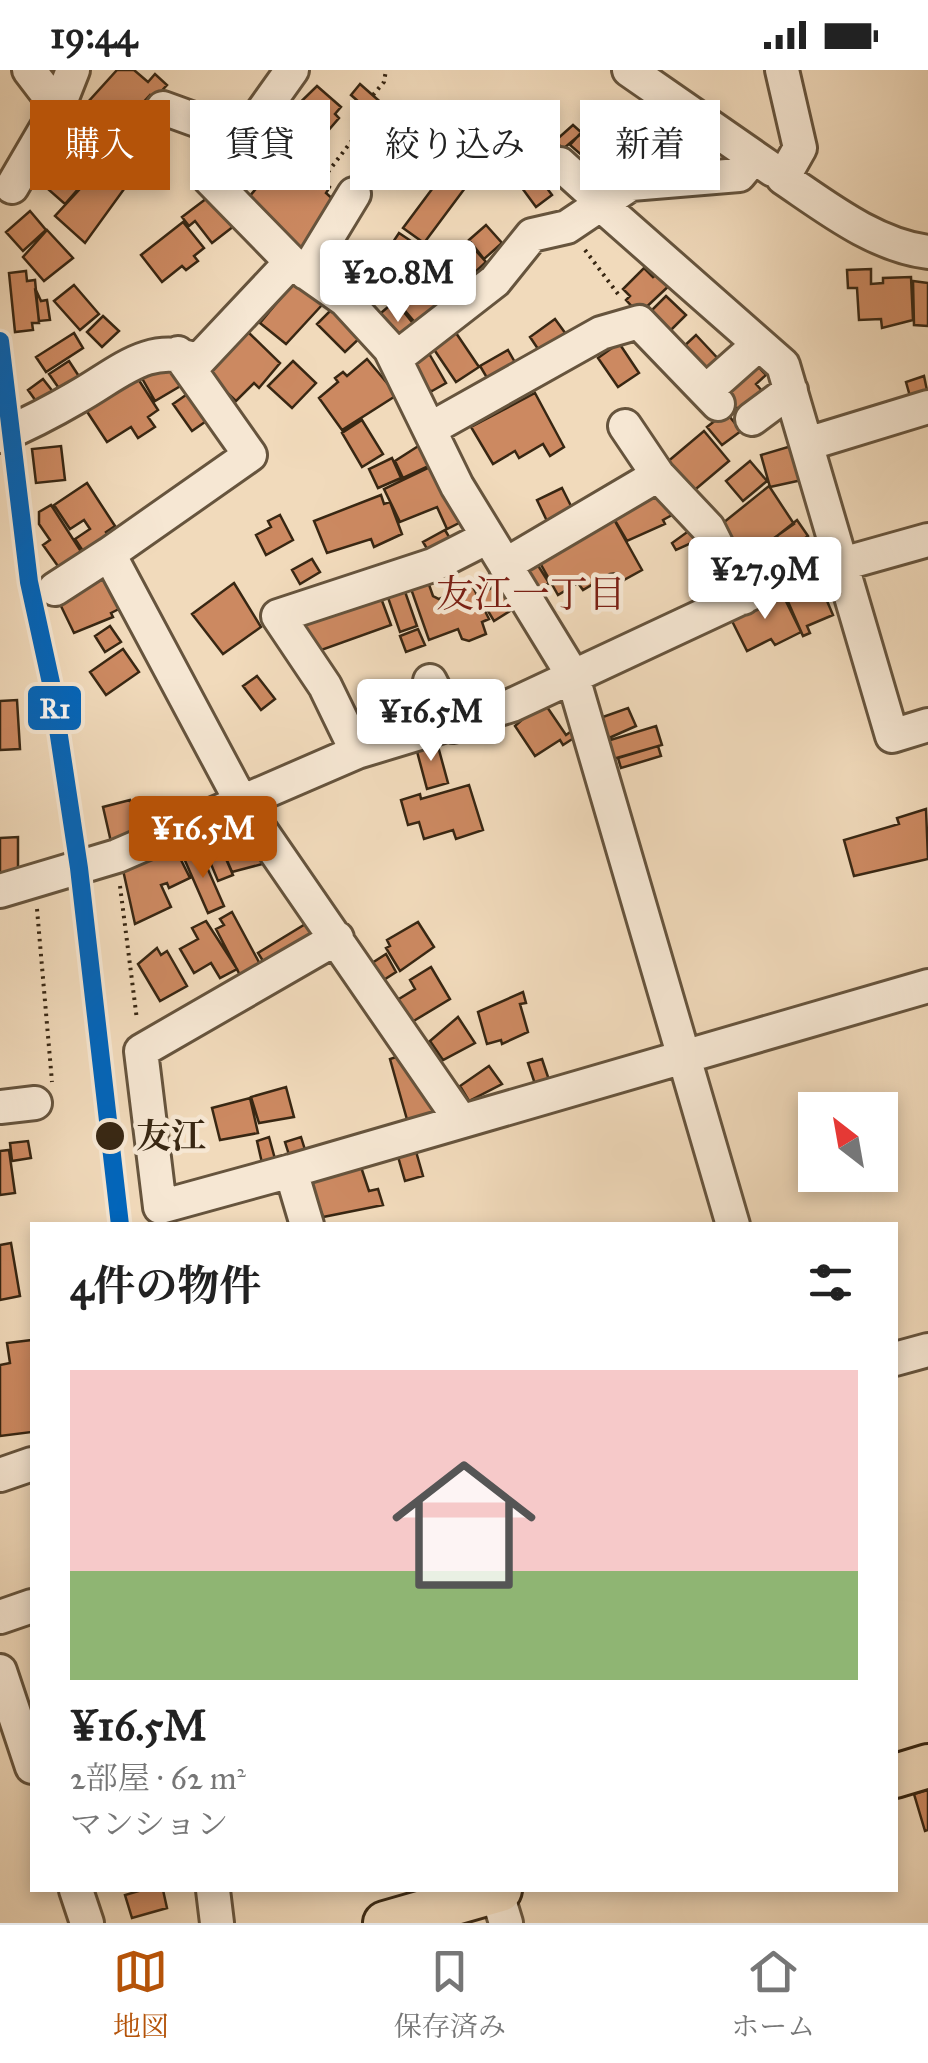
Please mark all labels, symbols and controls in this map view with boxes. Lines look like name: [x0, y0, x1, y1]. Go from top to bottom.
text: 19:44: [50, 12, 137, 58]
chip: 購入: [30, 100, 170, 190]
chip: 賃貸: [190, 100, 330, 190]
chip: 絞り込み: [350, 100, 560, 190]
chip: 新着: [580, 100, 720, 190]
pin: ¥20.8M: [317, 240, 479, 325]
text: ¥20.8M: [342, 253, 454, 292]
pin: ¥27.9M: [684, 537, 846, 622]
text: ¥27.9M: [710, 550, 820, 589]
district label: 友江一丁目: [436, 571, 626, 617]
pin: ¥16.5M: [350, 679, 512, 764]
line badge: R1: [26, 684, 83, 732]
text: R1: [40, 691, 70, 726]
text: ¥16.5M: [379, 692, 483, 731]
pin: ¥16.5M: [122, 796, 284, 881]
text: ¥16.5M: [151, 809, 255, 848]
north arrow: [798, 1092, 898, 1192]
map controls: [798, 1092, 898, 1192]
place label: 友江: [136, 1115, 206, 1158]
marker: 友江: [93, 1119, 127, 1153]
icon: filters: [803, 1255, 858, 1310]
text: 4件の物件: [70, 1260, 261, 1312]
icon: home: [374, 1435, 554, 1615]
text: ¥16.5M: [70, 1700, 207, 1752]
text: 2部屋 · 62 m²: [70, 1759, 246, 1798]
text: マンション: [70, 1805, 229, 1844]
tab: 地図: [113, 1944, 169, 2044]
tab: 保存済み: [394, 1944, 506, 2044]
tab: ホーム: [731, 1944, 815, 2044]

